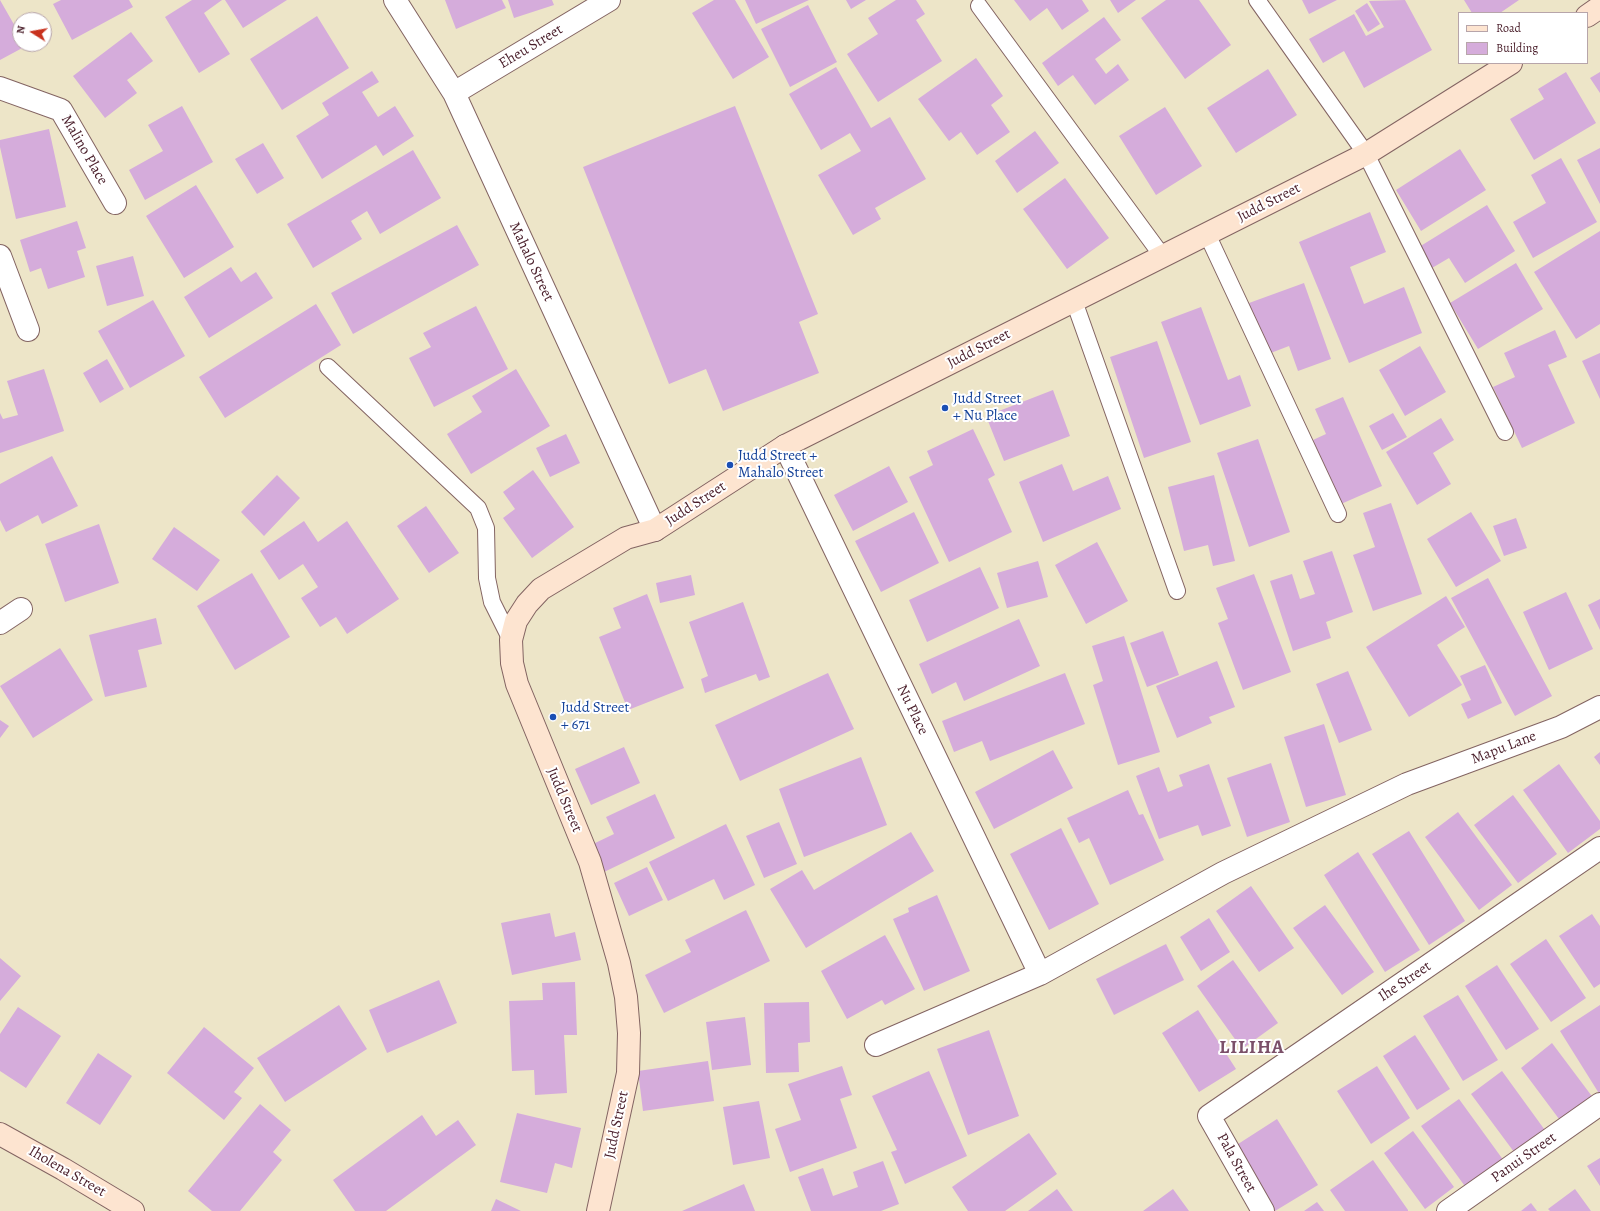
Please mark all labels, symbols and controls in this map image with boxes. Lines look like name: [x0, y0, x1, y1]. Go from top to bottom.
north arrow: [12, 12, 52, 52]
legend: [1458, 12, 1588, 64]
text: Road: [1496, 20, 1521, 36]
street label: Eheu Street: [496, 21, 566, 73]
text: N: [13, 24, 29, 35]
text: Building: [1496, 40, 1538, 56]
street label: Malino Place: [57, 112, 111, 188]
street label: Judd Street: [1234, 179, 1304, 227]
street label: Mahalo Street: [505, 219, 557, 305]
street label: Judd Street: [944, 325, 1014, 373]
place label: Judd Street + Nu Place: [953, 390, 1022, 425]
marker: Judd Street + Nu Place: [940, 403, 950, 413]
place label: Judd Street + Mahalo Street: [738, 447, 824, 482]
marker: Judd Street + Mahalo Street: [725, 460, 735, 470]
street label: Judd Street: [662, 478, 730, 530]
street label: Nu Place: [892, 682, 932, 738]
place label: Judd Street + 671: [561, 699, 630, 734]
marker: Judd Street + 671: [548, 712, 558, 722]
street label: Mapu Lane: [1469, 727, 1539, 769]
street label: Judd Street: [542, 765, 586, 835]
street label: Ihe Street: [1375, 958, 1435, 1006]
district label: LILIHA: [1219, 1037, 1285, 1059]
street label: Judd Street: [601, 1090, 633, 1160]
street label: Panui Street: [1488, 1129, 1560, 1187]
street label: Pala Street: [1212, 1130, 1260, 1196]
street label: Iholena Street: [25, 1143, 109, 1201]

